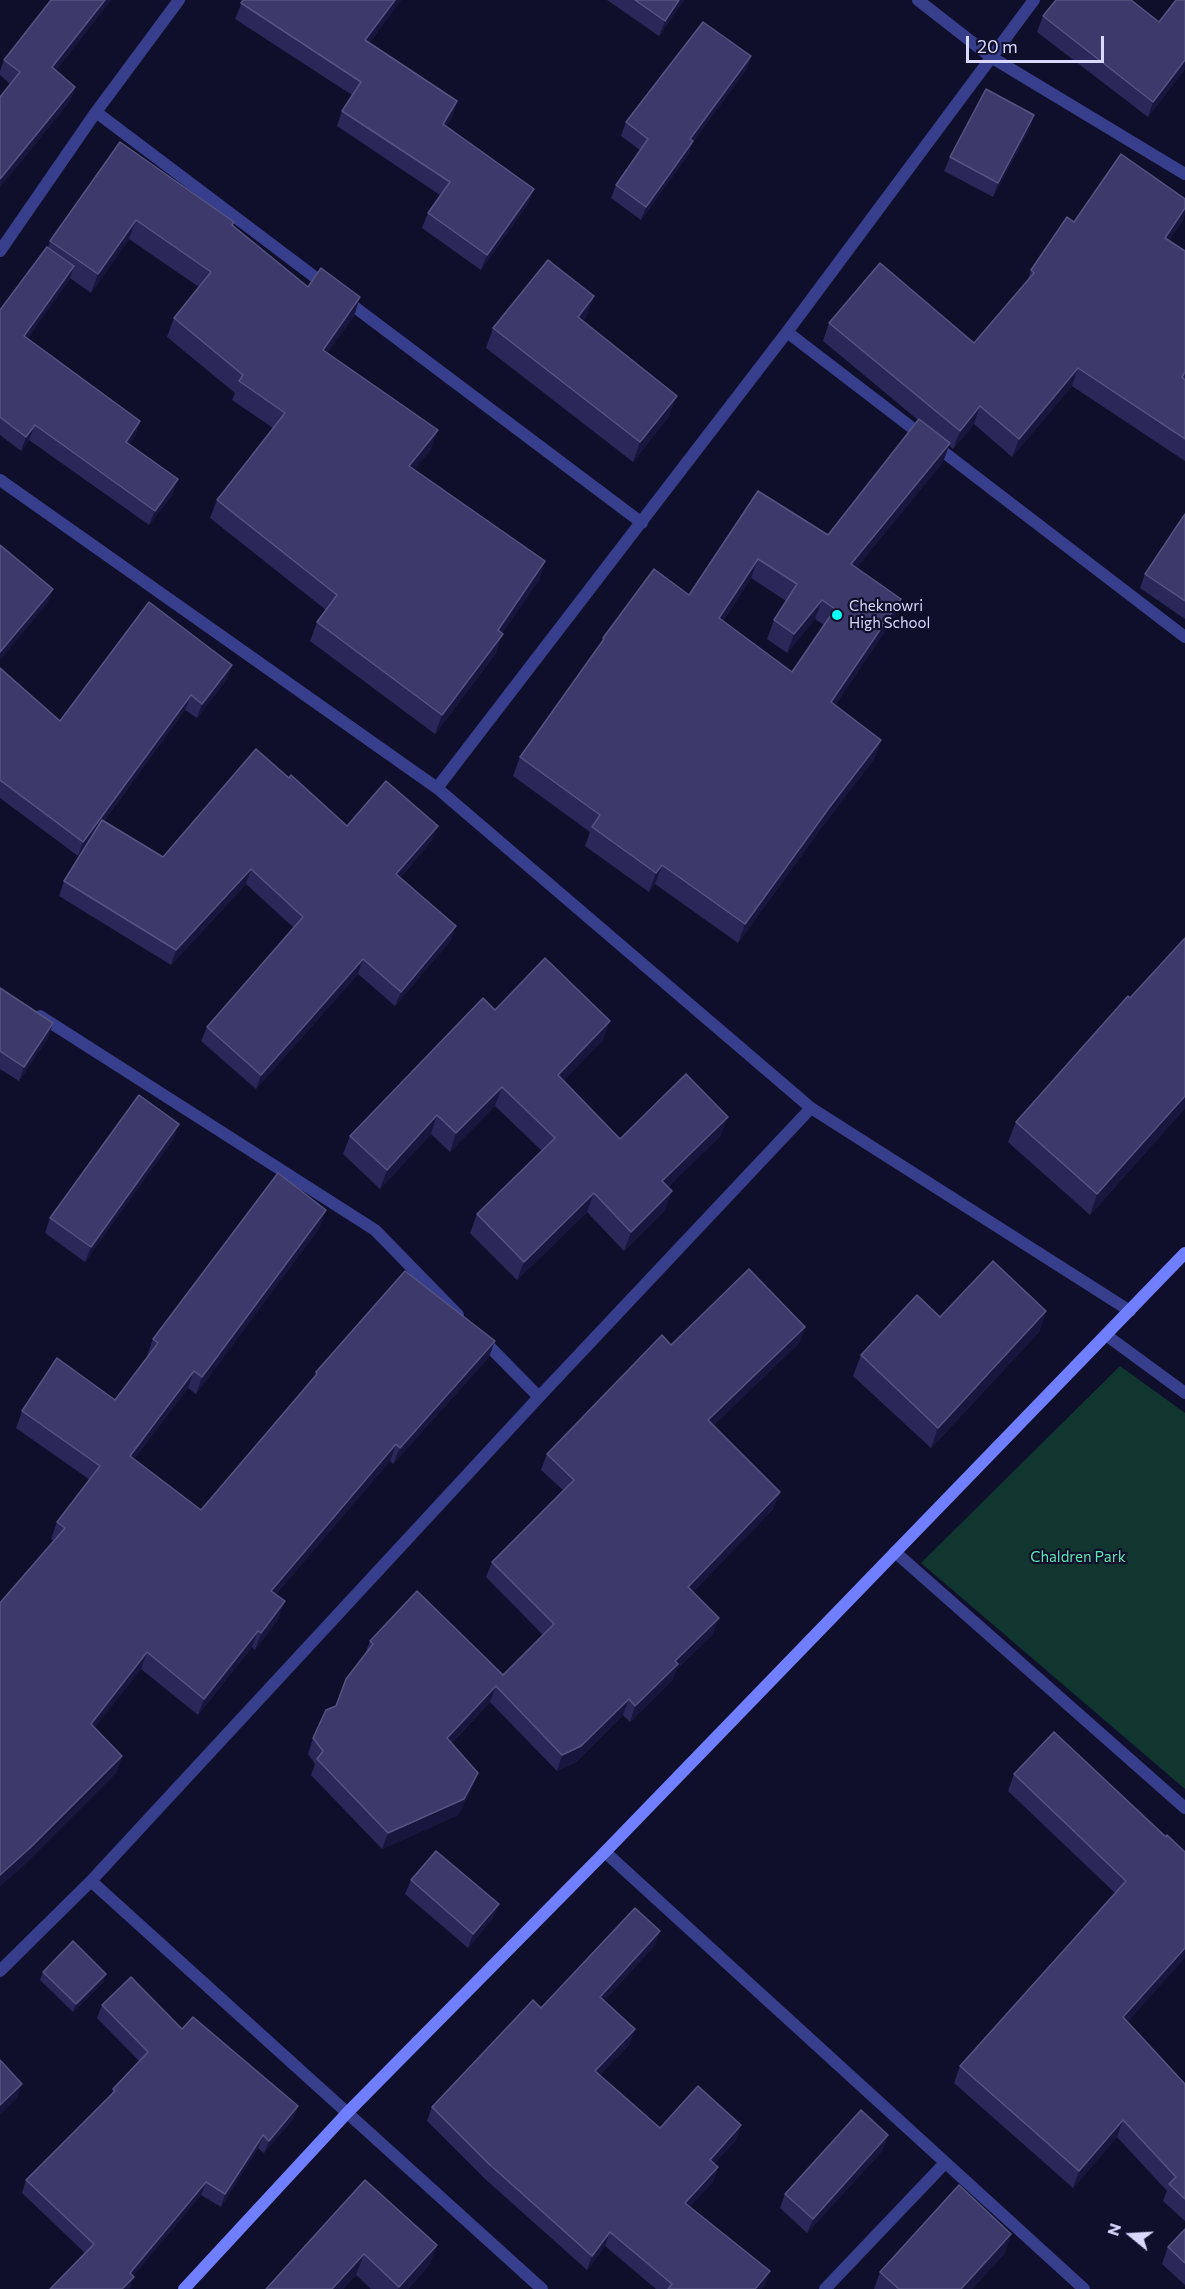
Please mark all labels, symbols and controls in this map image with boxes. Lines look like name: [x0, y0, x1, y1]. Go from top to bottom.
scale bar: [969, 24, 1107, 62]
text: 20 m: [977, 35, 1018, 57]
place label: Cheknowri High School: [849, 597, 930, 632]
marker: Cheknowri High School: [830, 608, 844, 622]
park label: Chaldren Park: [1030, 1548, 1126, 1566]
north arrow: [1101, 2205, 1161, 2265]
text: N: [1103, 2221, 1124, 2238]

